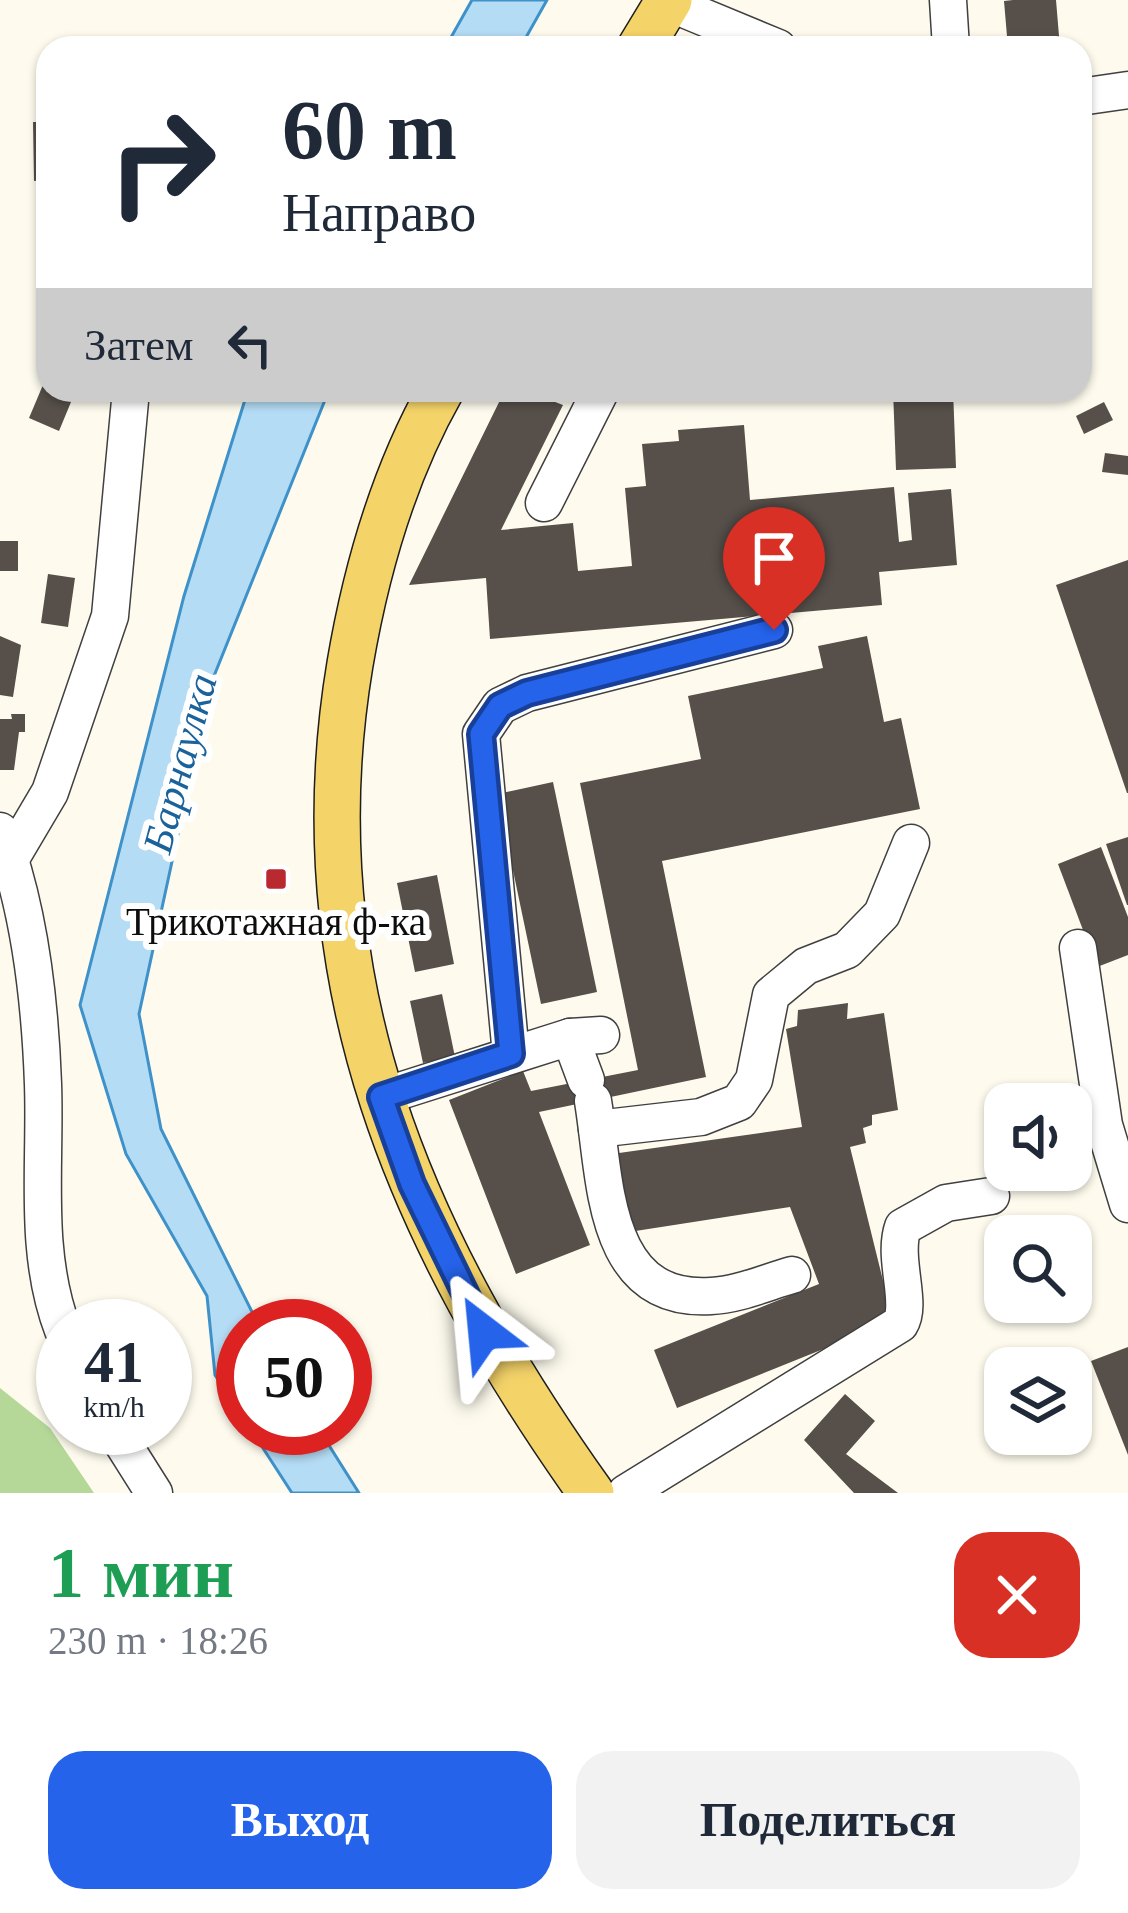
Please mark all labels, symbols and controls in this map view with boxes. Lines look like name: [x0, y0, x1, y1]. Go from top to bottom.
icon: right: [84, 84, 240, 240]
text: 60 m: [282, 84, 457, 177]
text: Направо: [282, 183, 476, 243]
icon: left: [217, 312, 283, 378]
text: Затем: [84, 320, 193, 370]
pin: [723, 507, 825, 630]
icon: arrive: [741, 525, 807, 591]
water label: Барнаулка: [134, 669, 226, 859]
marker: Трикотажная ф-ка: [263, 866, 289, 892]
place label: Трикотажная ф-ка: [126, 900, 426, 944]
map controls: [984, 1083, 1092, 1455]
button: sound: [984, 1083, 1092, 1191]
button: search: [984, 1215, 1092, 1323]
position arrow: [421, 1269, 547, 1395]
speed limit sign: 50: [216, 1299, 372, 1455]
text: 41: [84, 1329, 144, 1395]
button: layers: [984, 1347, 1092, 1455]
text: km/h: [83, 1390, 145, 1423]
button: close: [954, 1532, 1080, 1658]
text: 1 мин: [48, 1533, 234, 1613]
text: 230 m · 18:26: [48, 1619, 268, 1662]
button: Выход: [48, 1751, 552, 1889]
button: Поделиться: [576, 1751, 1080, 1889]

